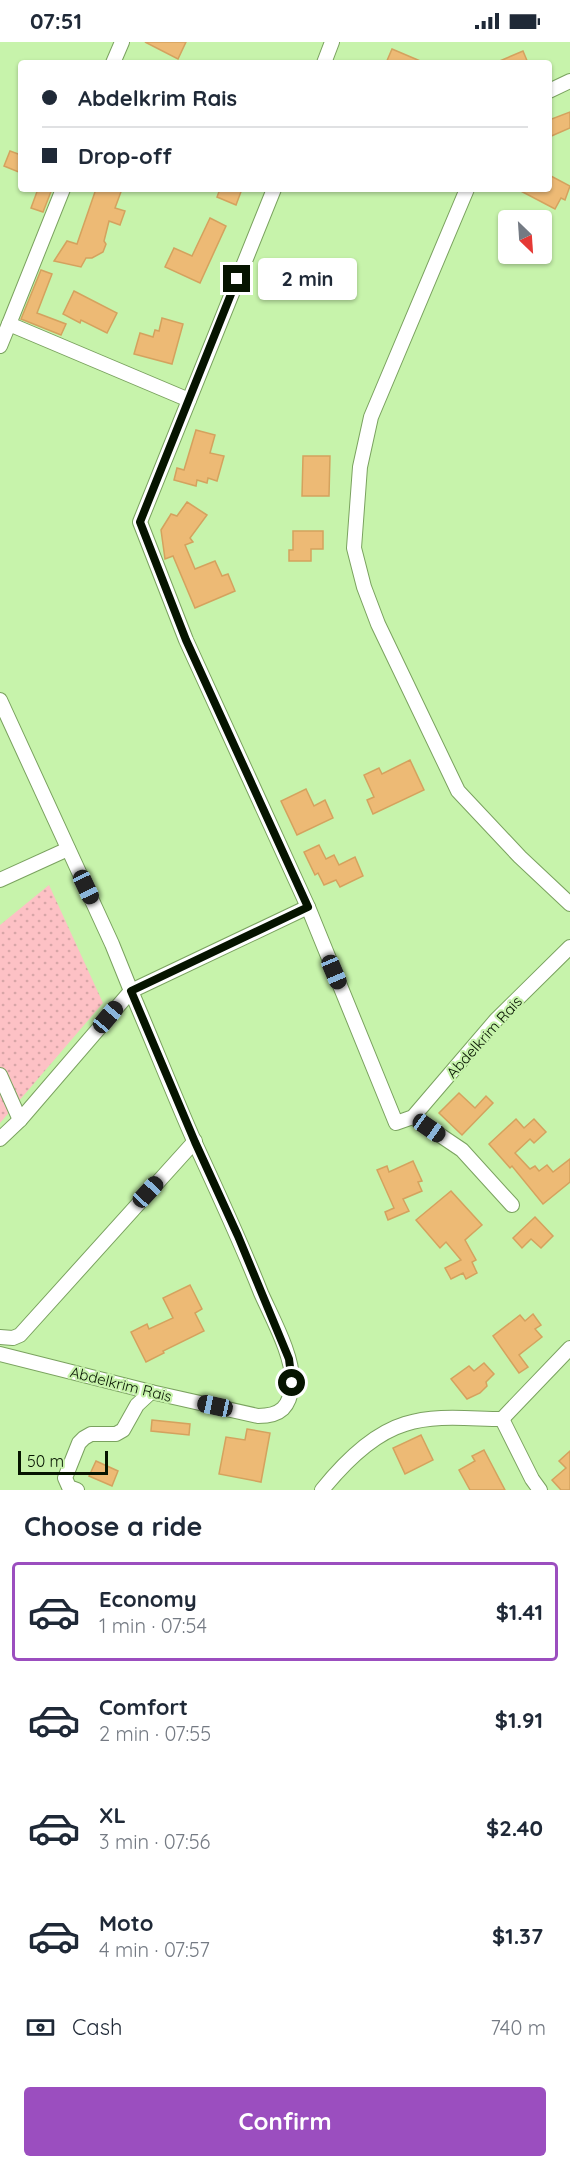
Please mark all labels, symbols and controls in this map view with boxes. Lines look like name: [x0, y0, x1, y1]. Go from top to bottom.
text: 07:51: [30, 7, 82, 35]
text: Abdelkrim Rais: [78, 84, 237, 112]
text: Drop-off: [78, 142, 172, 170]
north arrow: [498, 210, 552, 264]
map controls: [498, 210, 552, 264]
callout: 2 min: [258, 258, 357, 300]
route end: [223, 265, 250, 292]
text: 2 min: [281, 266, 334, 291]
car: [70, 867, 102, 907]
car: [319, 952, 349, 992]
street label: Abdelkrim Rais: [442, 992, 526, 1082]
car: [90, 997, 126, 1037]
car: [409, 1110, 449, 1146]
car: [129, 1173, 167, 1211]
street label: Abdelkrim Rais: [68, 1362, 174, 1406]
route start: [278, 1369, 305, 1396]
car: [196, 1393, 234, 1419]
scale bar: [18, 1448, 108, 1476]
text: 50 m: [27, 1451, 64, 1471]
text: Choose a ride: [24, 1509, 202, 1543]
icon: car: [27, 1585, 81, 1639]
text: Economy: [99, 1585, 197, 1613]
text: $1.41: [496, 1598, 543, 1626]
text: 1 min · 07:54: [99, 1613, 207, 1638]
icon: car: [27, 1693, 81, 1747]
text: Comfort: [99, 1693, 188, 1721]
text: $1.91: [495, 1706, 543, 1734]
text: 2 min · 07:55: [99, 1721, 211, 1746]
icon: car: [27, 1801, 81, 1855]
text: XL: [99, 1801, 126, 1829]
text: $2.40: [486, 1814, 543, 1842]
text: 3 min · 07:56: [99, 1829, 210, 1854]
icon: car: [27, 1909, 81, 1963]
text: Moto: [99, 1909, 153, 1937]
text: $1.37: [492, 1922, 543, 1950]
text: 4 min · 07:57: [99, 1937, 210, 1962]
icon: cash: [24, 2011, 57, 2044]
text: Cash: [72, 2013, 123, 2041]
text: 740 m: [490, 2015, 546, 2040]
button: Confirm: [24, 2087, 546, 2156]

